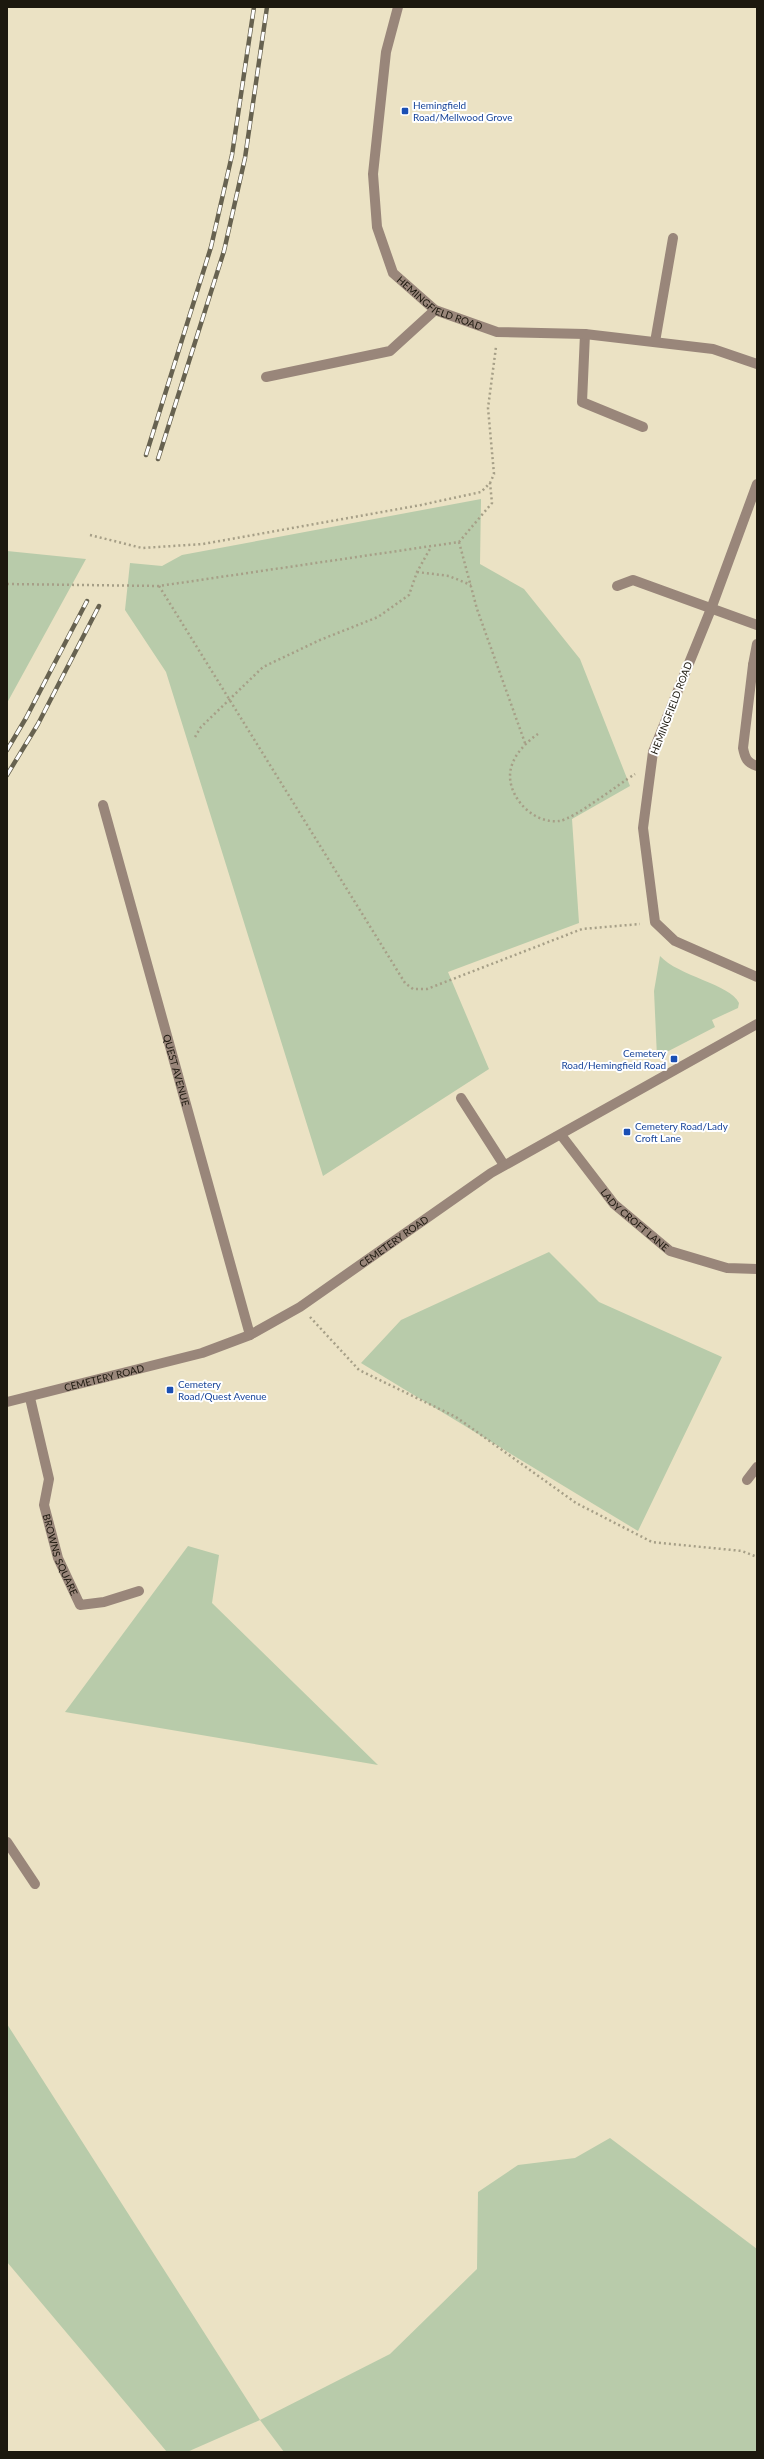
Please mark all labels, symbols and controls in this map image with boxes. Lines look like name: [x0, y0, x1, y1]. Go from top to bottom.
place label: Hemingfield Road/Mellwood Grove: [413, 99, 513, 123]
marker: Hemingfield Road/Mellwood Grove: [400, 106, 410, 116]
street label: HEMINGFIELD ROAD: [395, 274, 485, 333]
street label: HEMINGFIELD ROAD: [648, 660, 694, 756]
street label: QUEST AVENUE: [161, 1033, 192, 1107]
place label: Cemetery Road/Hemingfield Road: [561, 1047, 667, 1071]
marker: Cemetery Road/Hemingfield Road: [669, 1054, 679, 1064]
place label: Cemetery Road/Lady Croft Lane: [635, 1120, 729, 1144]
marker: Cemetery Road/Lady Croft Lane: [622, 1127, 632, 1137]
street label: LADY CROFT LANE: [598, 1186, 672, 1254]
street label: CEMETERY ROAD: [357, 1213, 431, 1270]
street label: CEMETERY ROAD: [63, 1362, 146, 1393]
place label: Cemetery Road/Quest Avenue: [178, 1378, 267, 1402]
marker: Cemetery Road/Quest Avenue: [165, 1385, 175, 1395]
street label: BROWNS SQUARE: [41, 1512, 81, 1597]

